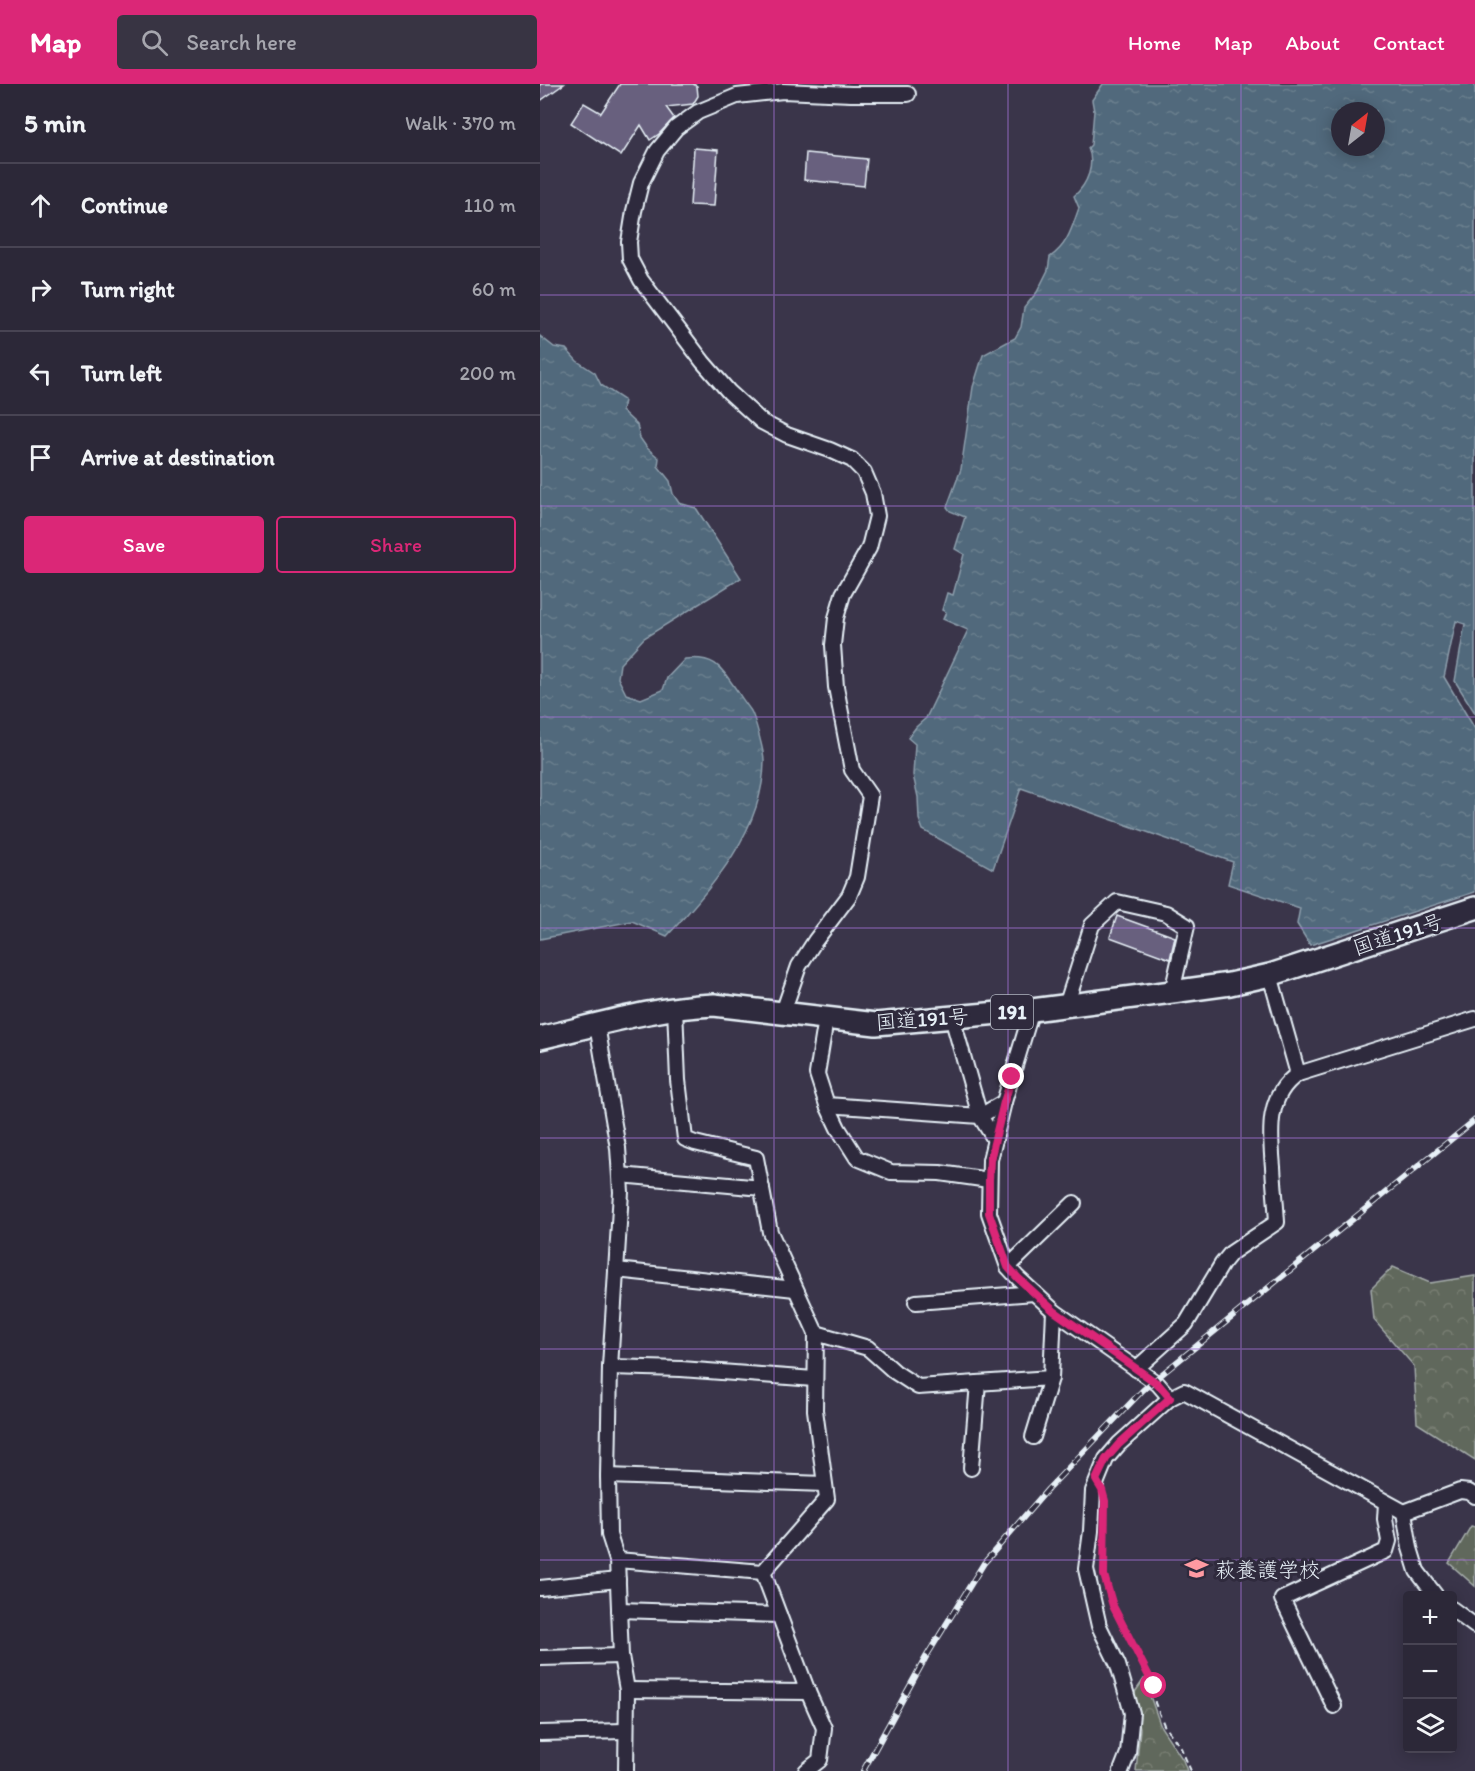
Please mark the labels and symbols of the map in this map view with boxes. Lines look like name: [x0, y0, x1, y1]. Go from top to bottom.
north arrow: [1331, 102, 1385, 156]
street label: 国道191号: [1350, 908, 1446, 960]
road number: 191: [991, 995, 1033, 1029]
street label: 国道191号: [874, 1003, 970, 1035]
route end: [998, 1063, 1024, 1089]
school or university icon: 萩養護学校: [1184, 1556, 1210, 1582]
place label: 萩養護学校: [1215, 1557, 1320, 1582]
route start: [1140, 1672, 1166, 1698]

